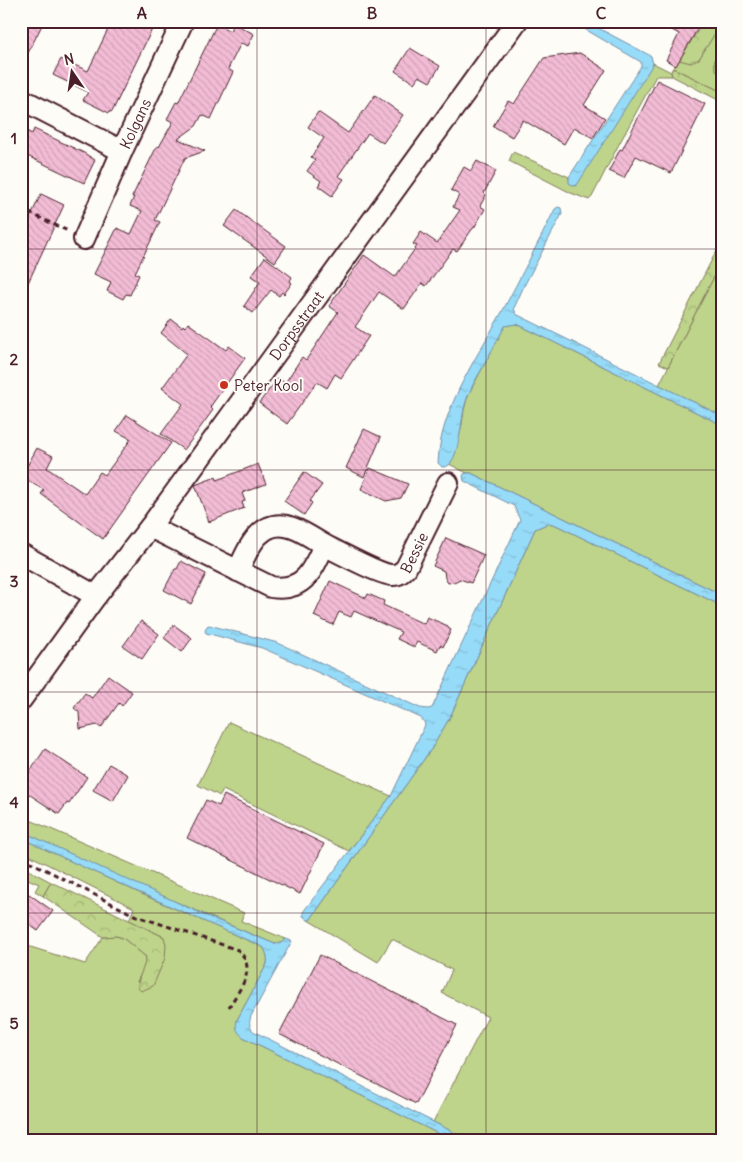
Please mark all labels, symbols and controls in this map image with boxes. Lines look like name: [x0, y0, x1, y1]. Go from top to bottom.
text: A: [137, 3, 147, 23]
text: B: [367, 3, 378, 23]
text: C: [596, 3, 607, 23]
north arrow: [48, 48, 98, 98]
text: N: [62, 49, 76, 69]
street label: Kolgans: [115, 95, 155, 152]
text: 1: [11, 128, 17, 148]
street label: Dorpsstraat: [265, 287, 328, 364]
text: 2: [10, 349, 19, 369]
place label: Peter Kool: [234, 376, 303, 395]
marker: Peter Kool: [218, 379, 230, 391]
street label: Bessie: [396, 529, 432, 576]
text: 3: [9, 571, 19, 591]
text: 4: [9, 792, 19, 812]
text: 5: [9, 1013, 19, 1033]

